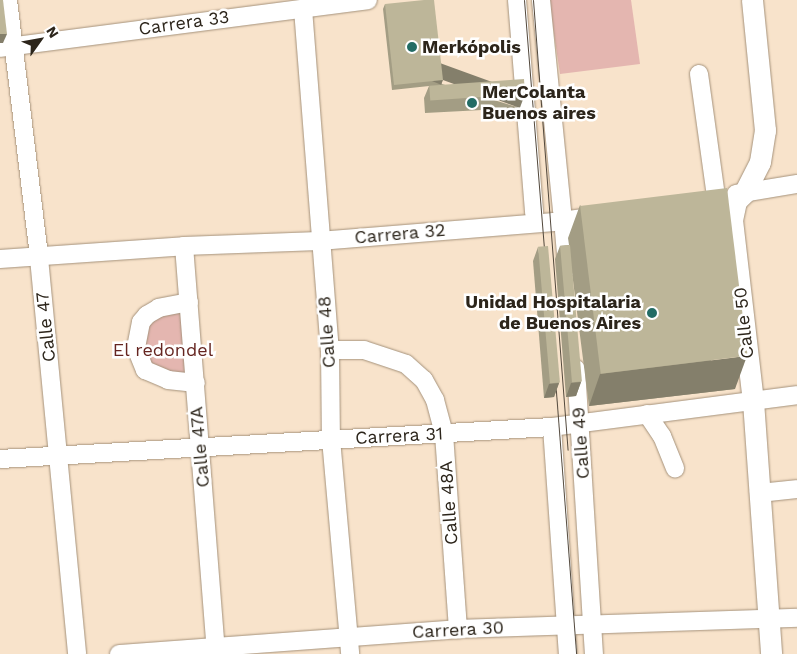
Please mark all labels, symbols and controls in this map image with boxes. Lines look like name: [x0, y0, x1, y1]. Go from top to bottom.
street label: Carrera 33: [137, 6, 231, 40]
north arrow: [15, 15, 65, 65]
text: N: [43, 23, 62, 41]
place label: Merkópolis: [422, 36, 521, 58]
marker: Merkópolis: [406, 41, 418, 53]
place label: MerColanta Buenos aires: [482, 82, 596, 125]
marker: MerColanta Buenos aires: [466, 97, 478, 109]
street label: Carrera 32: [353, 219, 447, 249]
street label: Calle 50: [730, 286, 758, 360]
street label: Calle 47: [32, 291, 60, 363]
place label: Unidad Hospitalaria de Buenos Aires: [465, 292, 641, 334]
street label: Calle 48: [314, 295, 340, 369]
marker: Unidad Hospitalaria de Buenos Aires: [645, 306, 659, 320]
park label: El redondel: [113, 339, 213, 361]
street label: Calle 47A: [186, 406, 214, 488]
street label: Calle 49: [568, 406, 594, 480]
street label: Carrera 31: [354, 423, 444, 449]
street label: Calle 48A: [435, 460, 463, 546]
street label: Carrera 30: [411, 617, 505, 643]

